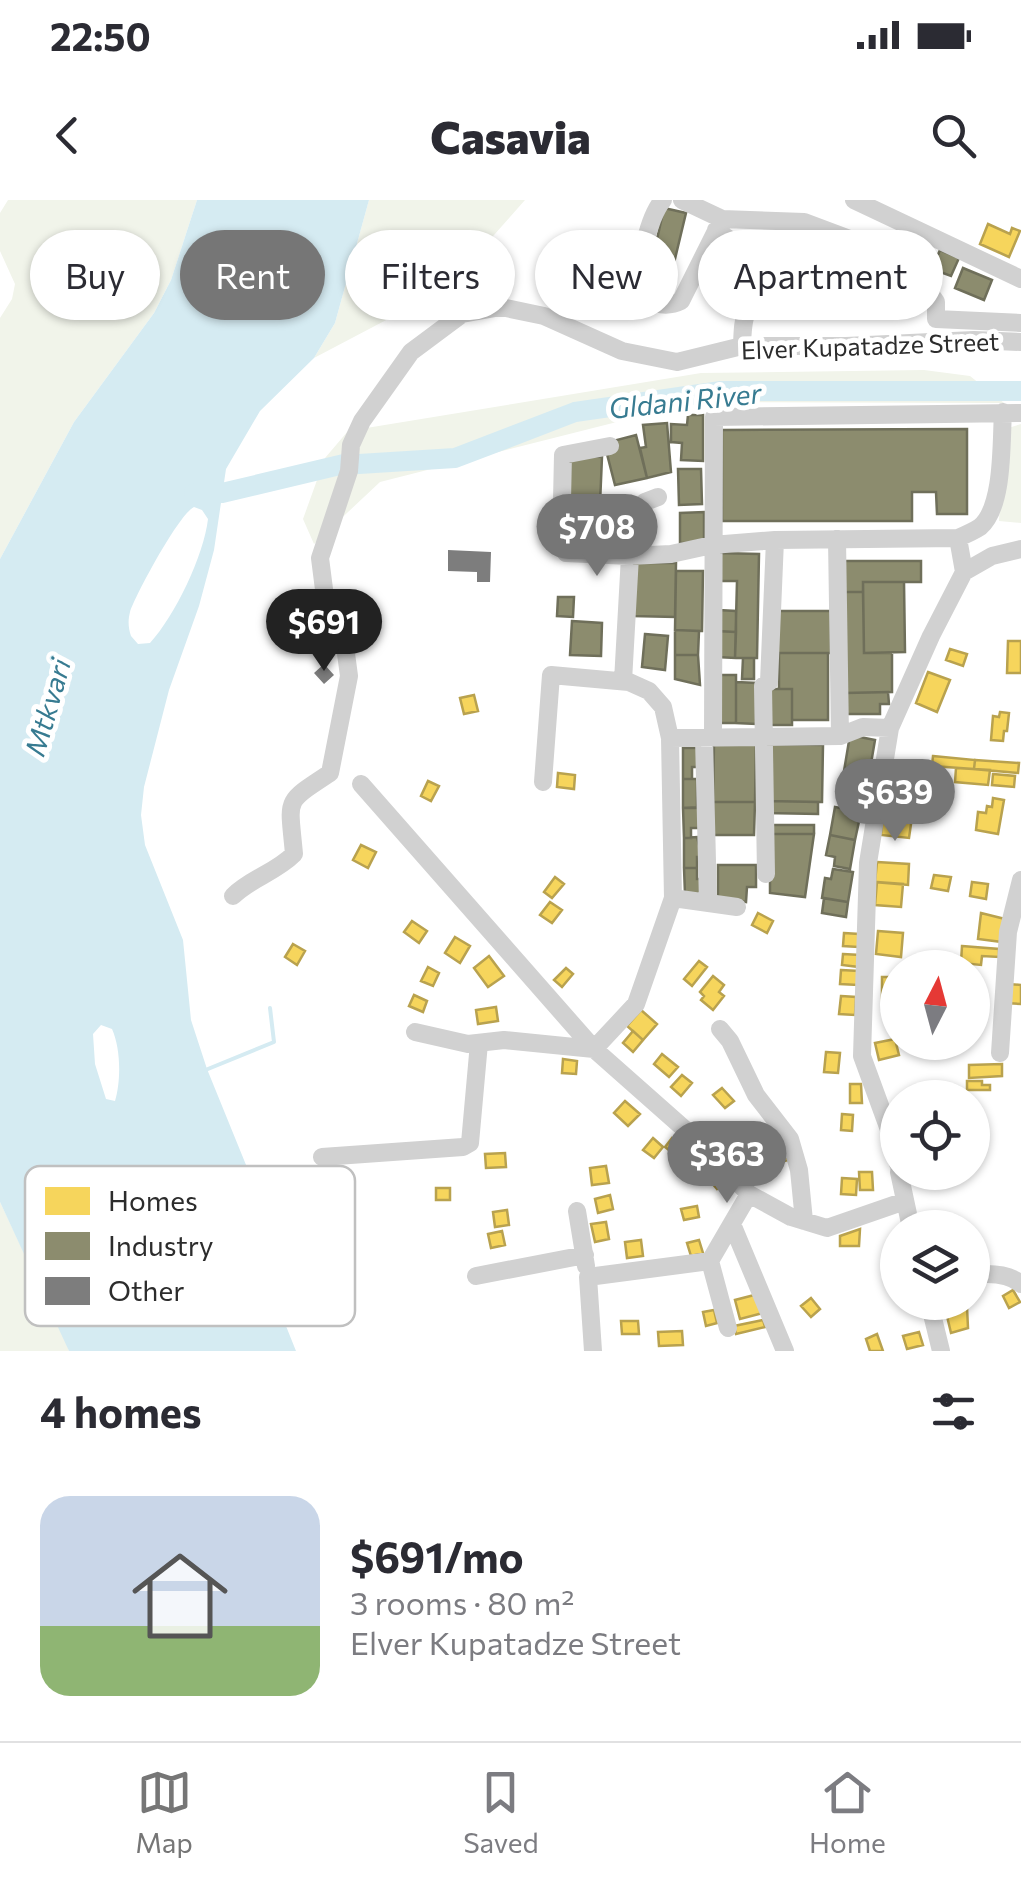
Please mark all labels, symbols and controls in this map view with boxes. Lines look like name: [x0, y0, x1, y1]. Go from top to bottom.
text: 22:50: [50, 12, 151, 59]
icon: back: [40, 108, 95, 163]
text: Casavia: [430, 108, 591, 163]
icon: search: [926, 108, 981, 163]
chip: Buy: [30, 230, 160, 320]
chip: Rent: [180, 230, 325, 320]
chip: Filters: [345, 230, 515, 320]
chip: New: [535, 230, 678, 320]
chip: Apartment: [698, 230, 943, 320]
street label: Elver Kupatadze Street: [740, 325, 1000, 365]
water label: Gldani River: [607, 375, 764, 425]
pin: $708: [538, 494, 656, 579]
text: $708: [559, 506, 635, 546]
pin: $691: [265, 589, 383, 674]
text: $691: [288, 601, 360, 641]
water label: Mtkvari: [17, 654, 77, 760]
pin: $639: [836, 759, 954, 844]
text: $639: [857, 771, 933, 811]
north arrow: [880, 950, 990, 1060]
map controls: [880, 950, 990, 1320]
button: locate: [880, 1080, 990, 1190]
pin: $363: [668, 1121, 786, 1206]
text: $363: [689, 1133, 765, 1173]
legend: [25, 1166, 355, 1326]
text: Homes: [108, 1183, 198, 1217]
button: layers: [880, 1210, 990, 1320]
text: Industry: [108, 1228, 214, 1262]
text: Other: [108, 1273, 184, 1307]
icon: filters: [926, 1384, 981, 1439]
text: 4 homes: [40, 1385, 202, 1437]
text: $691/mo: [350, 1530, 524, 1582]
icon: home: [120, 1536, 240, 1656]
text: 3 rooms · 80 m²: [350, 1582, 574, 1622]
text: Elver Kupatadze Street: [350, 1622, 681, 1662]
tab: Map: [135, 1765, 193, 1859]
tab: Saved: [463, 1765, 539, 1859]
tab: Home: [809, 1765, 886, 1859]

